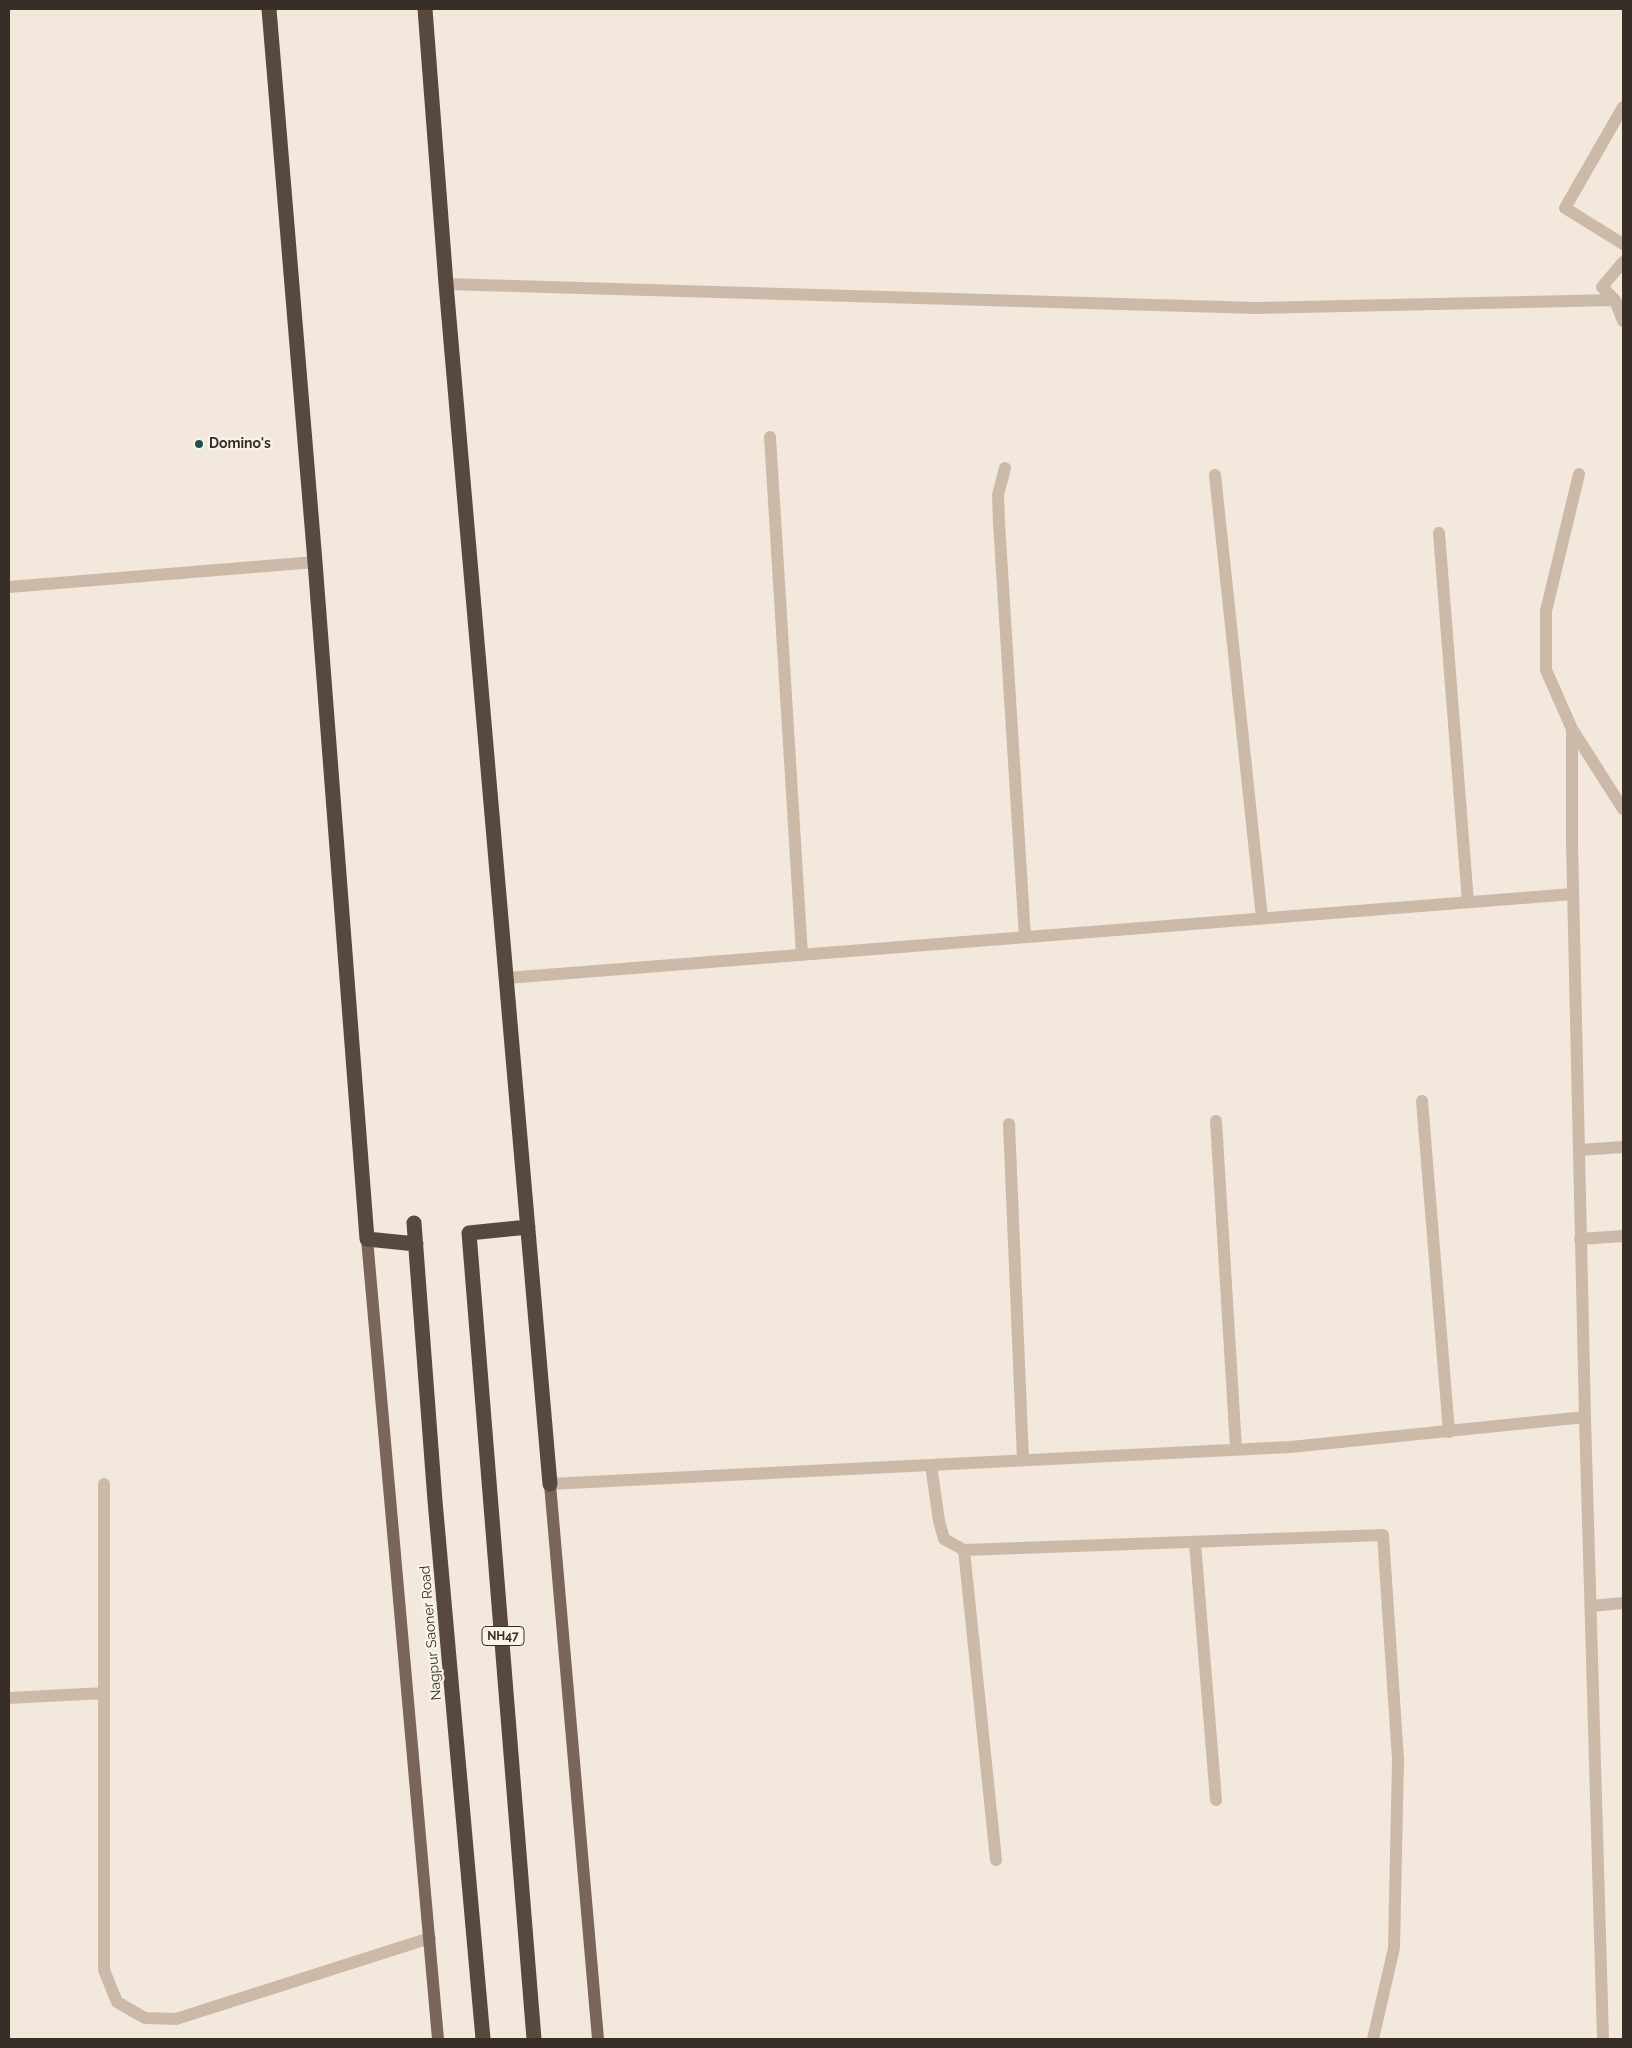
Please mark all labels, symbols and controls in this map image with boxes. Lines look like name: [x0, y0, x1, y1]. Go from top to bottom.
place label: Domino's: [209, 436, 271, 452]
marker: Domino's: [193, 438, 205, 450]
street label: Nagpur Saoner Road: [417, 1565, 445, 1701]
road number: NH47: [482, 1626, 524, 1645]

